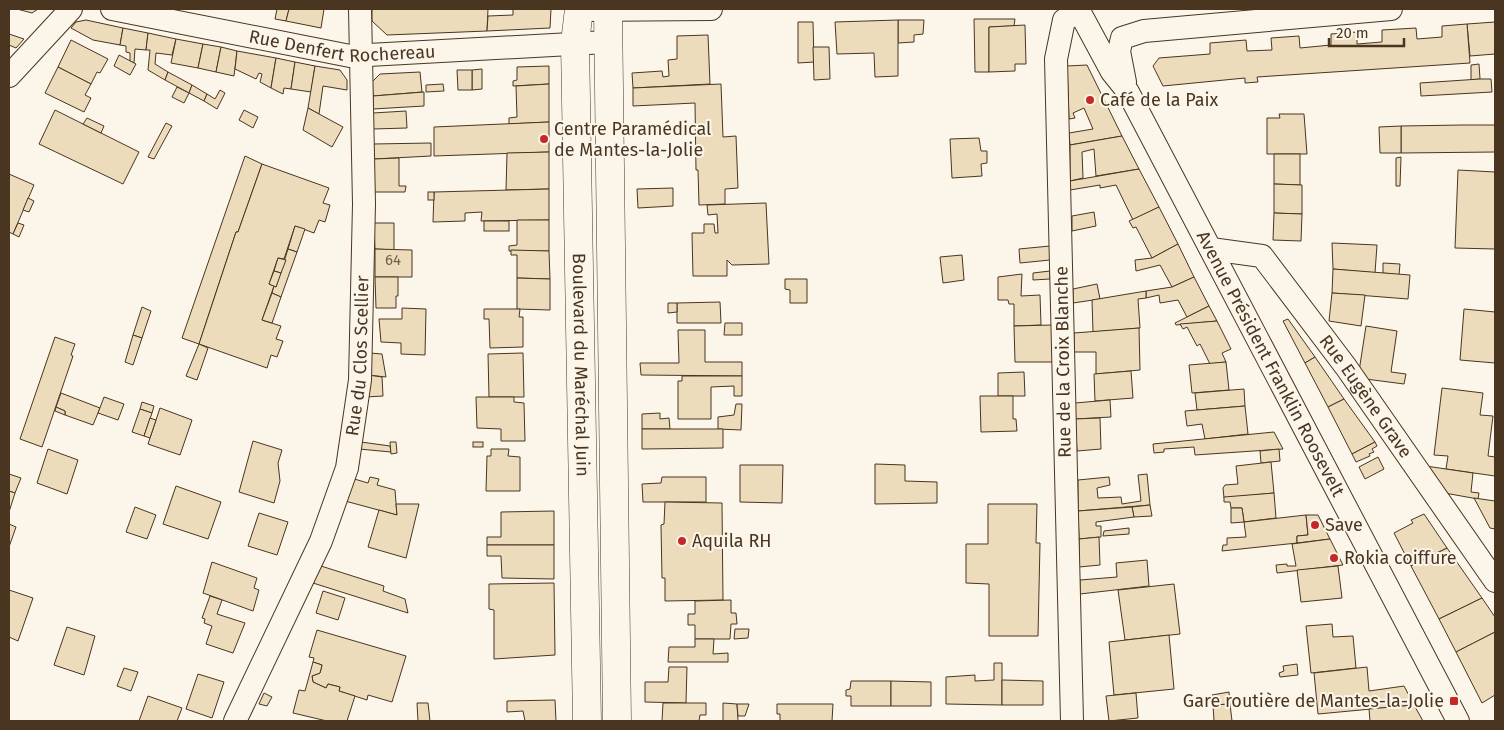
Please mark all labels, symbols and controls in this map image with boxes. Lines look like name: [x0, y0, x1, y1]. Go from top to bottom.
scale bar: [1329, 15, 1404, 47]
text: 20 m: [1336, 24, 1369, 42]
street label: Rue Denfert Rochereau: [247, 25, 436, 67]
place label: Café de la Paix: [1100, 89, 1219, 111]
marker: Café de la Paix: [1084, 94, 1096, 106]
place label: Centre Paramédical de Mantes-la-Jolie: [554, 118, 711, 161]
marker: Centre Paramédical de Mantes-la-Jolie: [538, 133, 550, 145]
street label: Avenue Président Franklin Roosevelt: [1192, 227, 1349, 501]
house number: 64: [385, 251, 401, 269]
street label: Boulevard du Maréchal Juin: [568, 253, 594, 477]
street label: Rue de la Croix Blanche: [1050, 266, 1076, 458]
street label: Rue du Clos Scellier: [341, 275, 373, 437]
street label: Rue Eugène Grave: [1315, 330, 1417, 462]
place label: Save: [1325, 514, 1363, 536]
marker: Save: [1309, 519, 1321, 531]
place label: Aquila RH: [692, 530, 772, 552]
marker: Aquila RH: [676, 535, 688, 547]
place label: Rokia coiffure: [1344, 547, 1457, 569]
marker: Rokia coiffure: [1328, 552, 1340, 564]
place label: Gare routière de Mantes-la-Jolie: [1183, 690, 1444, 712]
marker: Gare routière de Mantes-la-Jolie: [1448, 695, 1460, 707]

